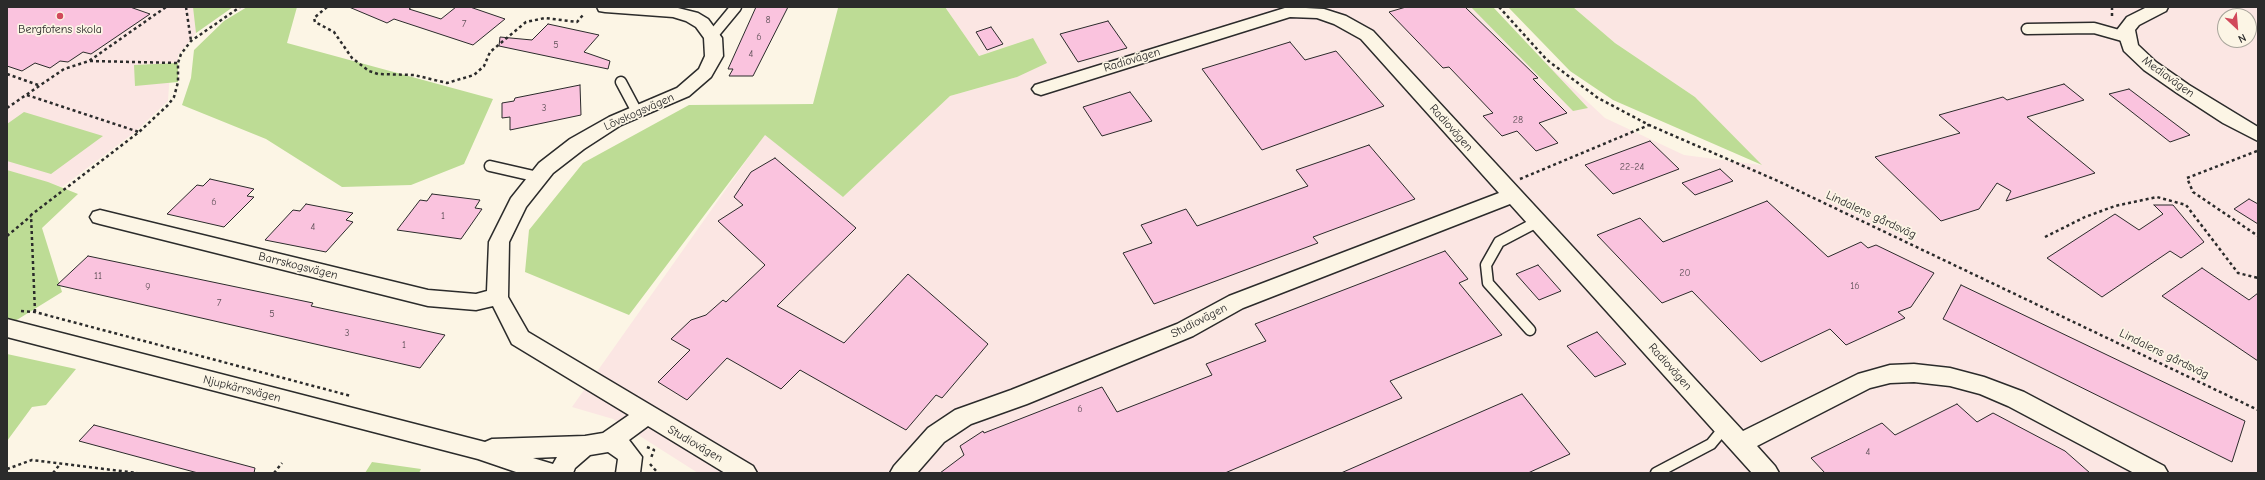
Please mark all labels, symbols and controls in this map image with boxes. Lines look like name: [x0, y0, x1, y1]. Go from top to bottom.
north arrow: [2217, 8, 2257, 48]
marker: Bergfotens skola: [55, 11, 65, 21]
house number: 8: [765, 14, 771, 26]
house number: 7: [462, 18, 466, 30]
place label: Bergfotens skola: [18, 23, 102, 37]
house number: 6: [756, 31, 762, 43]
text: N: [2236, 31, 2248, 46]
house number: 5: [553, 39, 559, 51]
street label: Radiovägen: [1102, 45, 1162, 75]
house number: 4: [749, 48, 753, 60]
street label: Mediavägen: [2139, 53, 2197, 101]
street label: Lövskogsvägen: [602, 90, 676, 134]
street label: Radiovägen: [1426, 101, 1476, 155]
house number: 3: [541, 102, 547, 114]
house number: 28: [1513, 114, 1523, 126]
house number: 22-24: [1620, 161, 1644, 173]
street label: Lindalens gårdsväg: [1824, 188, 1918, 242]
house number: 6: [211, 196, 217, 208]
house number: 1: [441, 210, 445, 222]
house number: 4: [311, 221, 315, 233]
street label: Barrskogsvägen: [257, 249, 339, 283]
house number: 20: [1679, 267, 1691, 279]
house number: 11: [94, 270, 102, 282]
house number: 16: [1850, 280, 1860, 292]
house number: 9: [145, 281, 151, 293]
house number: 7: [217, 297, 221, 309]
street label: Studiovägen: [1168, 301, 1230, 341]
house number: 5: [269, 308, 275, 320]
street label: Lindalens gårdsväg: [2117, 326, 2211, 382]
house number: 3: [344, 327, 350, 339]
house number: 1: [402, 339, 406, 351]
street label: Radiovägen: [1645, 340, 1695, 394]
street label: Njupkärrsvägen: [202, 372, 282, 406]
house number: 6: [1077, 403, 1083, 415]
street label: Studiovägen: [665, 422, 725, 466]
house number: 4: [1866, 446, 1870, 458]

